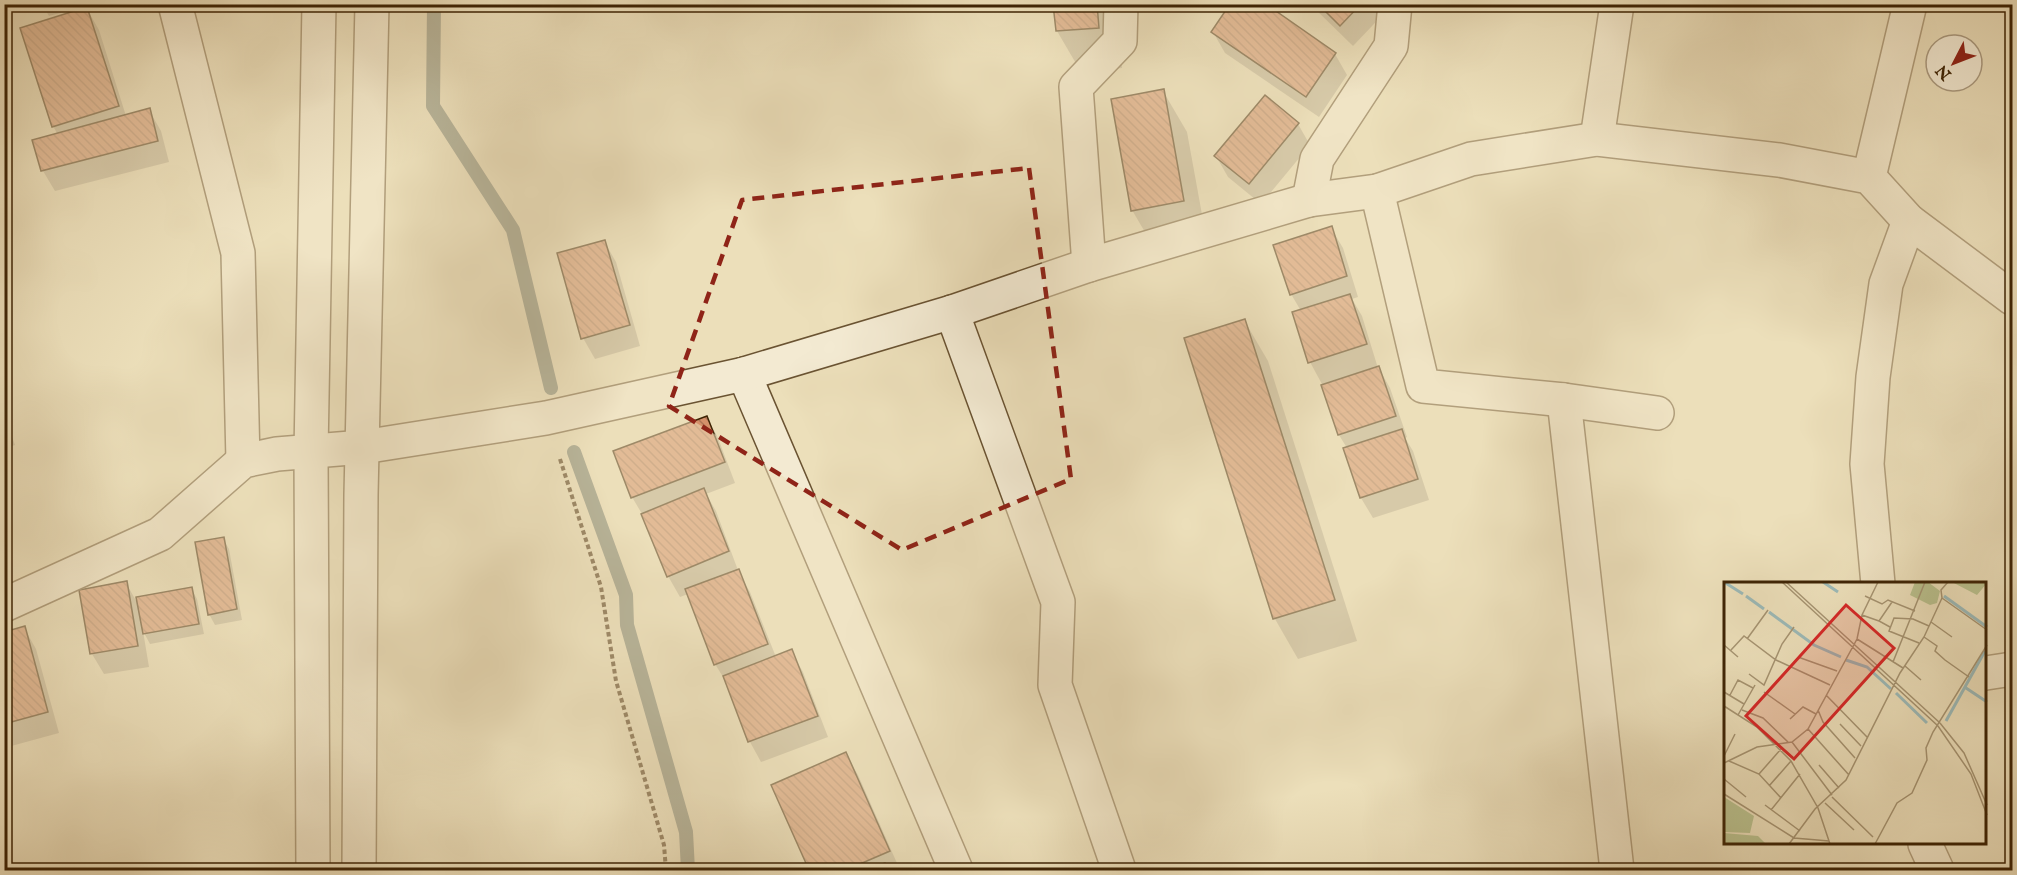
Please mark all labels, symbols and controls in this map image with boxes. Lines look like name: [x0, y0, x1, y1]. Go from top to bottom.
north arrow: [1924, 33, 1984, 93]
text: N: [1932, 60, 1957, 84]
inset map: [1724, 582, 1987, 845]

